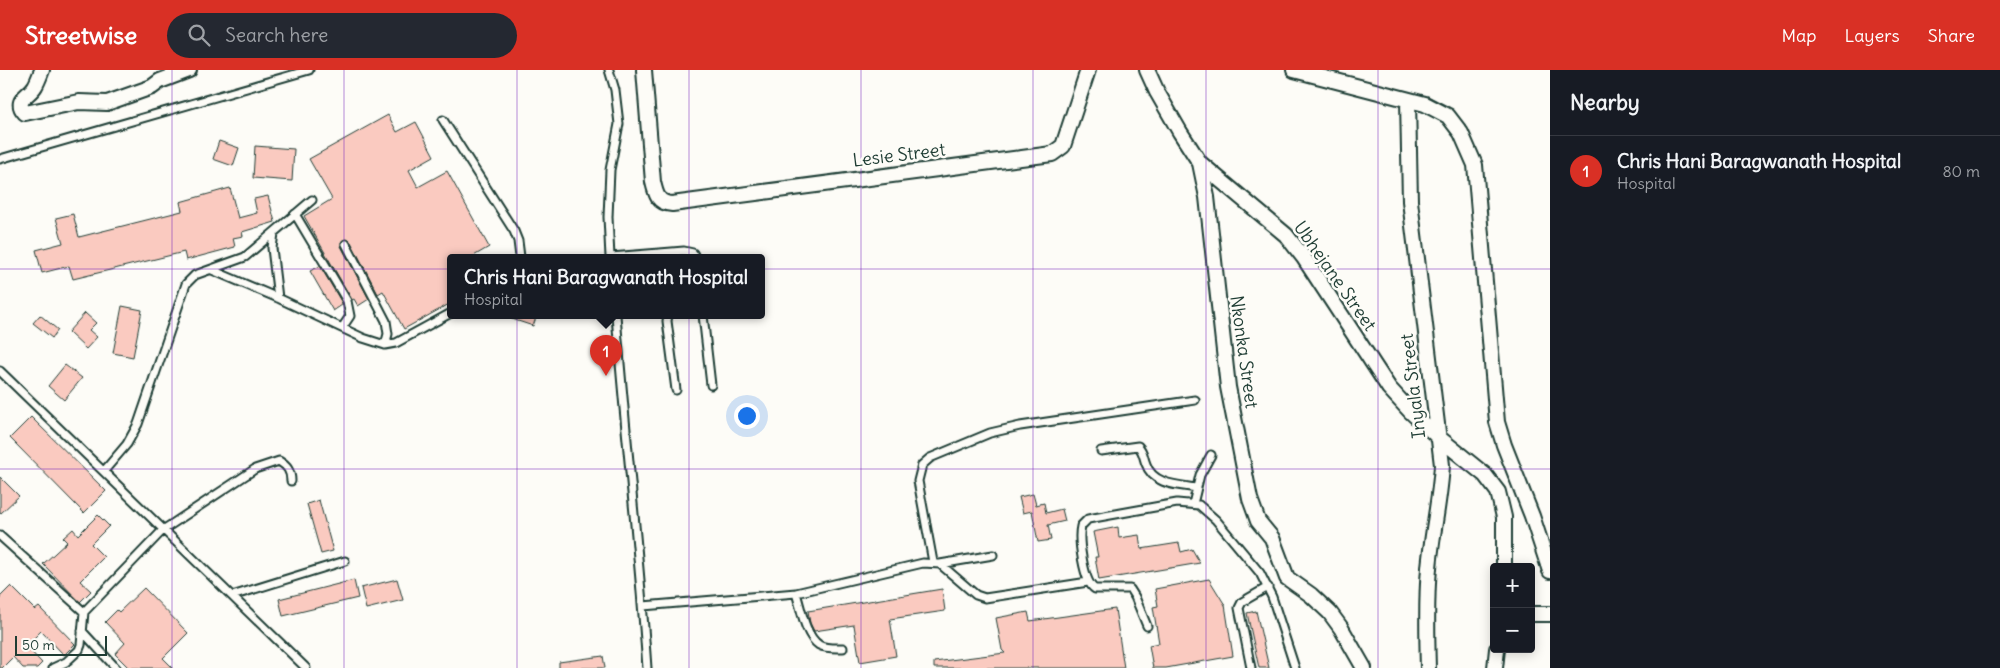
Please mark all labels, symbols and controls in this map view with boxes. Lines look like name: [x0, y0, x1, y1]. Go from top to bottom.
search box: [167, 13, 517, 58]
text: Streetwise: [25, 20, 137, 50]
icon: search: [185, 21, 213, 49]
text: Search here: [225, 23, 328, 47]
text: Map: [1781, 24, 1816, 47]
text: Layers: [1844, 24, 1900, 47]
text: Share: [1928, 24, 1975, 47]
text: Nearby: [1570, 89, 1640, 116]
street label: Lesie Street: [851, 137, 947, 172]
text: Chris Hani Baragwanath Hospital: [1617, 149, 1901, 173]
text: 1: [1583, 161, 1589, 181]
text: 80 m: [1942, 161, 1980, 181]
text: Hospital: [1617, 173, 1676, 193]
street label: Ubhejane Street: [1289, 216, 1382, 335]
popup: [447, 254, 765, 319]
text: Chris Hani Baragwanath Hospital: [464, 265, 748, 289]
text: Hospital: [464, 289, 522, 309]
street label: Nkonka Street: [1225, 294, 1264, 410]
street label: Inyala Street: [1395, 332, 1430, 440]
pin: 1: [590, 335, 622, 376]
your location: [734, 403, 760, 429]
map controls: [1490, 563, 1535, 653]
button: +: [1490, 563, 1535, 608]
button: −: [1490, 608, 1535, 653]
scale bar: [15, 633, 108, 656]
text: 50 m: [22, 636, 55, 654]

